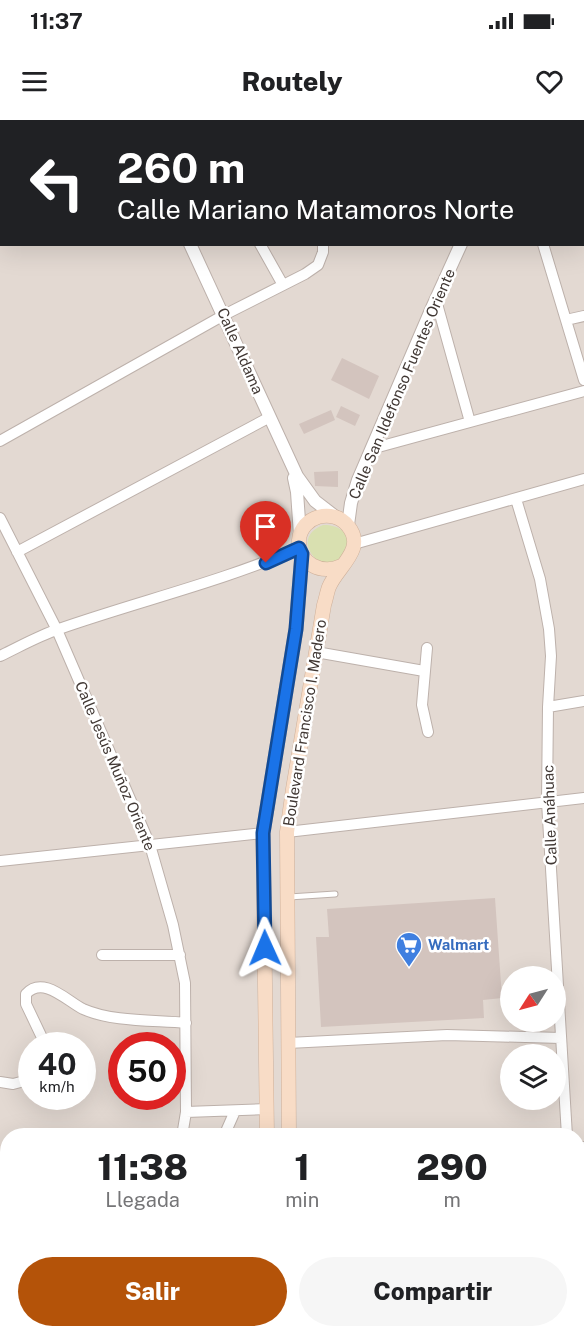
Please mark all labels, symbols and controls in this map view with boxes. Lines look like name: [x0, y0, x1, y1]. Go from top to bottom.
text: 11:37: [30, 8, 83, 34]
icon: menu: [18, 65, 51, 98]
text: Routely: [241, 65, 343, 97]
icon: heart: [533, 65, 566, 98]
text: 260 m: [117, 143, 245, 192]
icon: left: [18, 144, 96, 222]
text: Calle Mariano Matamoros Norte: [117, 193, 514, 225]
street label: Calle San Ildefonso Fuentes Oriente: [345, 266, 458, 502]
street label: Calle Aldama: [214, 305, 267, 396]
pin: [240, 501, 291, 563]
icon: arrive: [249, 510, 282, 543]
street label: Boulevard Francisco I. Madero: [280, 618, 329, 828]
street label: Calle Jesús Muñoz Oriente: [72, 679, 159, 853]
street label: Calle Anáhuac: [539, 765, 560, 866]
position arrow: [233, 916, 297, 980]
supermarket icon: Walmart: [394, 930, 424, 968]
place label: Walmart: [428, 936, 489, 953]
north arrow: [500, 966, 566, 1032]
map controls: [500, 966, 566, 1110]
speed limit sign: 50: [108, 1032, 186, 1110]
button: layers: [500, 1044, 566, 1110]
text: 40: [37, 1046, 77, 1082]
text: km/h: [39, 1078, 75, 1095]
text: 11:38: [97, 1146, 188, 1188]
text: 1: [294, 1146, 310, 1188]
text: 290: [416, 1146, 488, 1188]
text: Llegada: [105, 1188, 180, 1212]
text: min: [285, 1188, 319, 1212]
text: m: [443, 1188, 461, 1212]
button: Salir: [18, 1257, 287, 1326]
button: Compartir: [299, 1257, 567, 1326]

